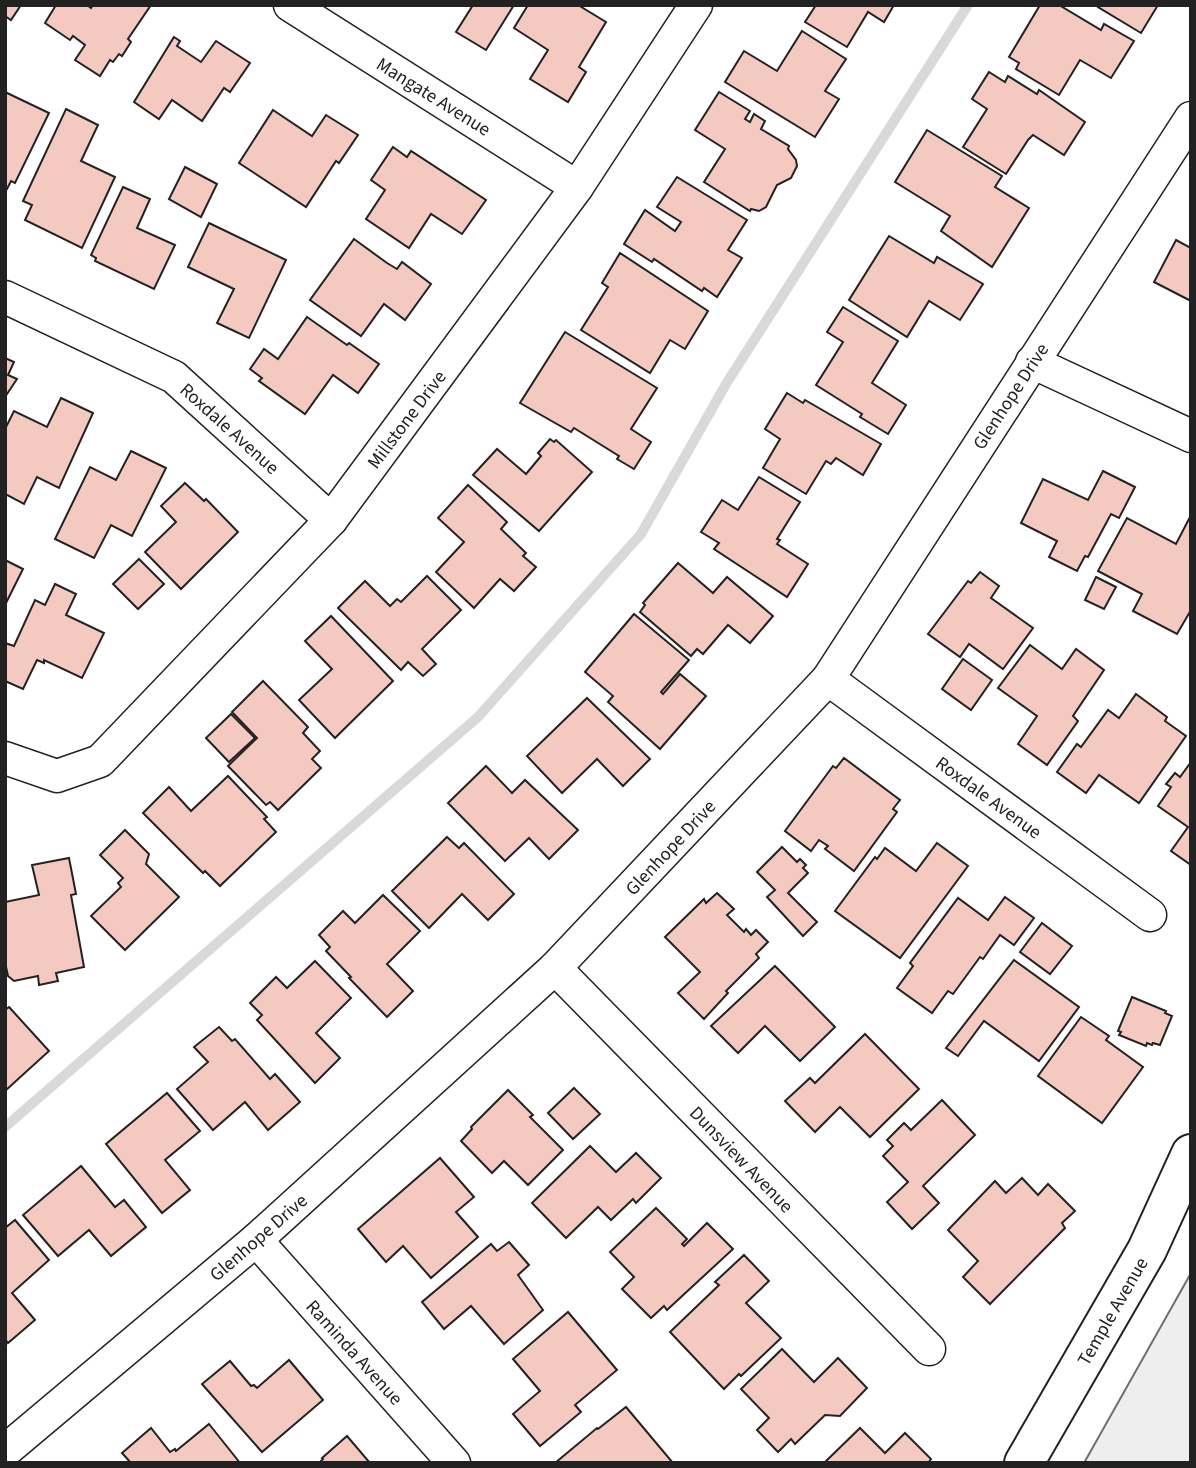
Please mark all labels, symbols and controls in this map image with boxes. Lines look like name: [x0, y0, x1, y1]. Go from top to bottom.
street label: Mangate Avenue: [371, 51, 496, 143]
street label: Glenhope Drive: [967, 338, 1056, 455]
street label: Millstone Drive: [361, 365, 453, 475]
street label: Roxdale Avenue: [173, 377, 285, 481]
street label: Roxdale Avenue: [929, 750, 1047, 846]
street label: Glenhope Drive: [620, 794, 723, 902]
street label: Dunsview Avenue: [683, 1101, 799, 1220]
street label: Glenhope Drive: [204, 1188, 314, 1288]
street label: Temple Avenue: [1071, 1252, 1155, 1371]
street label: Raminda Avenue: [299, 1294, 409, 1412]

